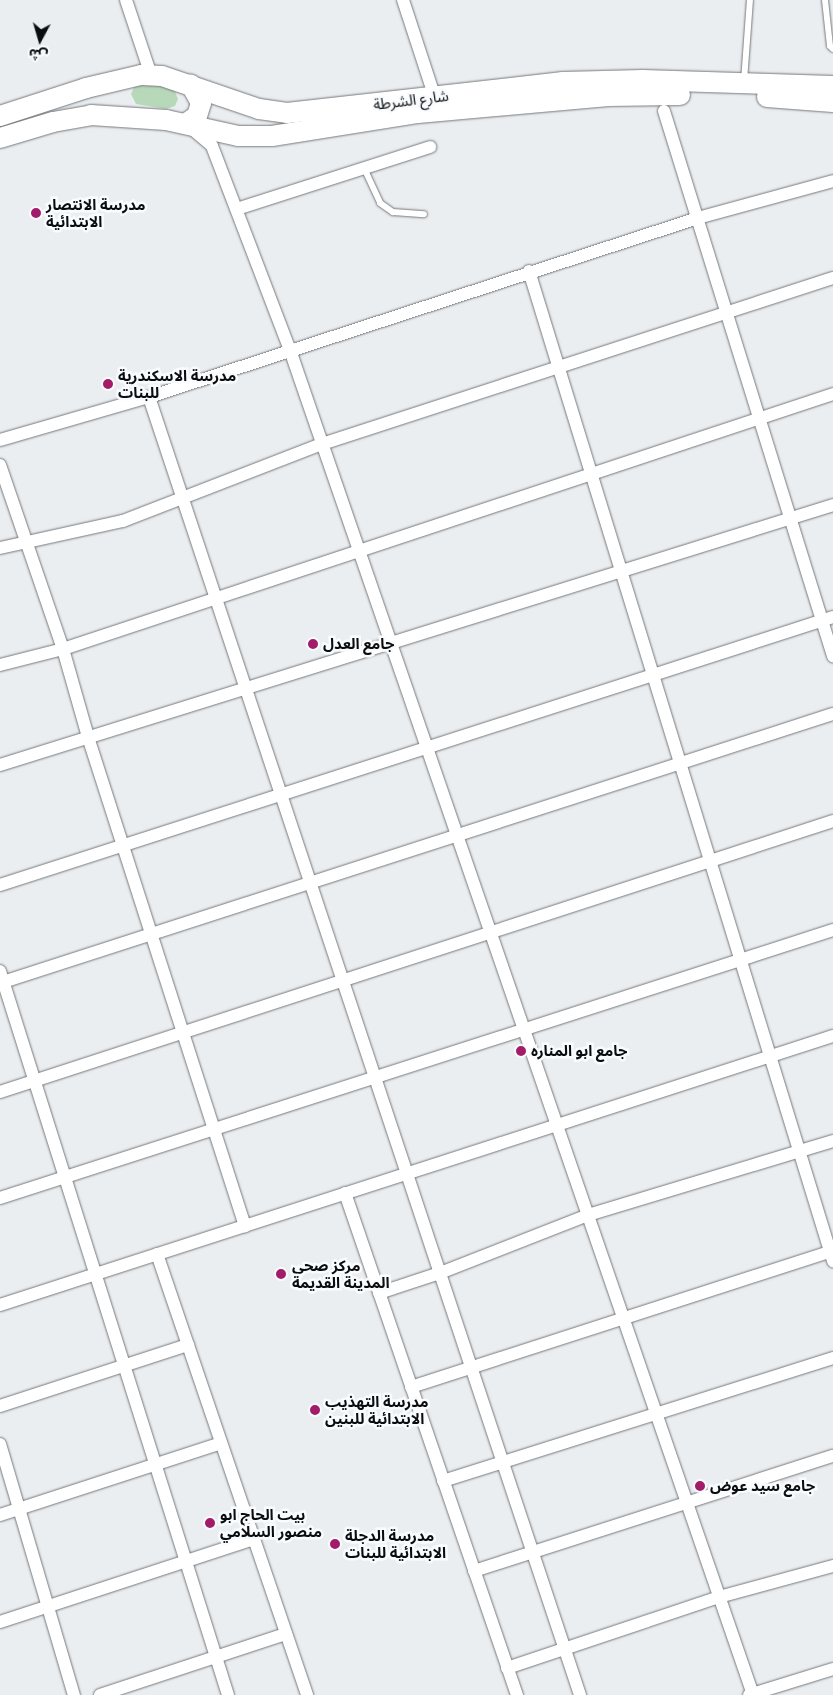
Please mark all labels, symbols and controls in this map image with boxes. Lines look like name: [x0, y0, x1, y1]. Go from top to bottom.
north arrow: [15, 15, 65, 65]
text: ش: [28, 46, 49, 64]
street label: شارع الشرطة: [372, 86, 450, 114]
place label: مدرسة الانتصار الابتدائية: [46, 195, 146, 230]
marker: مدرسة الانتصار الابتدائية: [30, 207, 42, 219]
place label: مدرسة الاسكندرية للبنات: [118, 366, 236, 401]
marker: مدرسة الاسكندرية للبنات: [102, 378, 114, 390]
place label: جامع العدل: [323, 635, 395, 653]
marker: جامع العدل: [307, 638, 319, 650]
place label: جامع ابو المناره: [531, 1042, 627, 1060]
marker: جامع ابو المناره: [515, 1045, 527, 1057]
place label: مركز صحي المدينة القديمة: [292, 1256, 390, 1291]
marker: مركز صحي المدينة القديمة: [274, 1267, 288, 1281]
place label: مدرسة التهذيب الابتدائية للبنين: [325, 1392, 428, 1427]
marker: مدرسة التهذيب الابتدائية للبنين: [309, 1404, 321, 1416]
place label: جامع سيد عوض: [710, 1477, 815, 1495]
marker: جامع سيد عوض: [694, 1480, 706, 1492]
place label: بيت الحاج ابو منصور السلامي: [220, 1505, 322, 1540]
marker: بيت الحاج ابو منصور السلامي: [204, 1517, 216, 1529]
place label: مدرسة الدجلة الابتدائية للبنات: [345, 1526, 446, 1561]
marker: مدرسة الدجلة الابتدائية للبنات: [329, 1538, 341, 1550]

